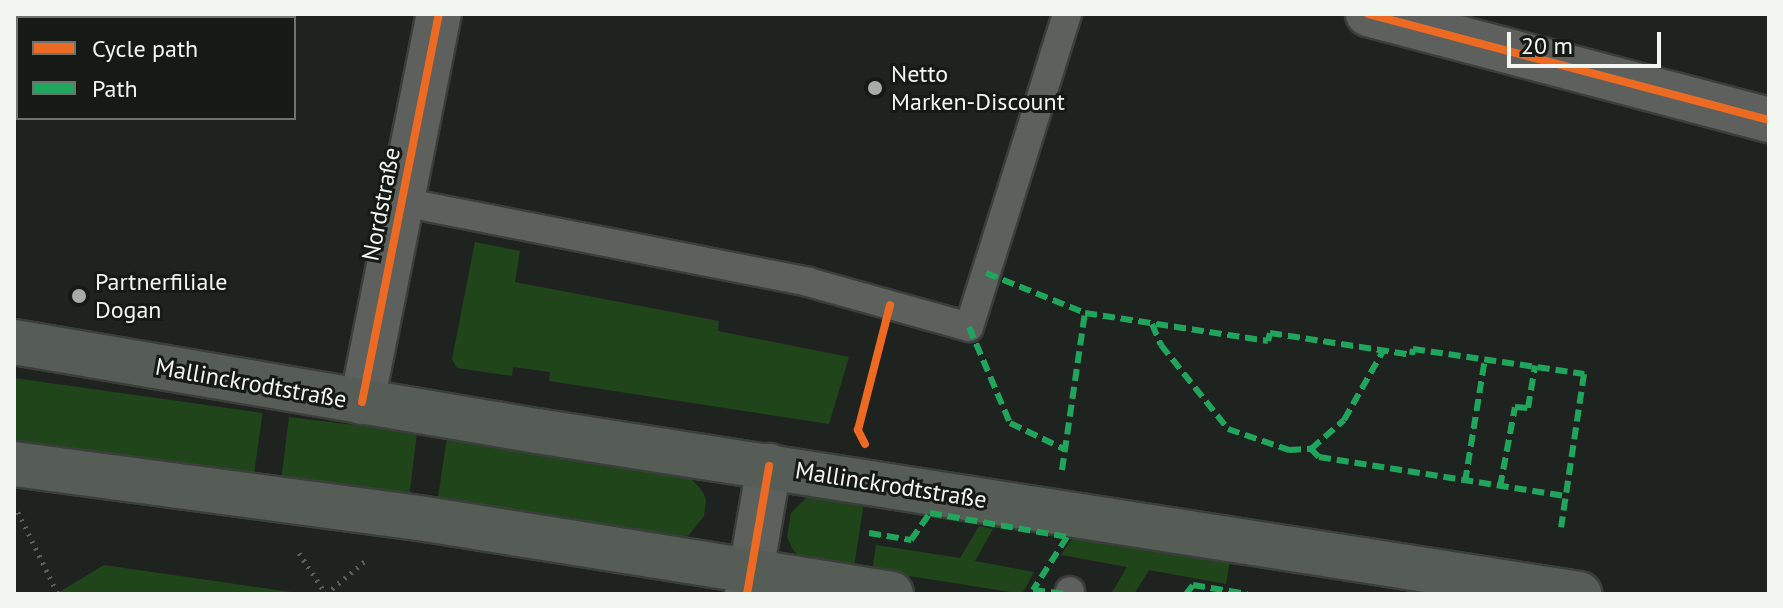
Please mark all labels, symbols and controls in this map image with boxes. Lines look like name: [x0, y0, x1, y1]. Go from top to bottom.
legend: [16, 16, 296, 120]
scale bar: [1511, 16, 1665, 66]
text: 20 m: [1521, 30, 1573, 61]
text: Cycle path: [92, 33, 198, 64]
place label: Netto Marken-Discount: [891, 60, 1065, 116]
text: Path: [92, 73, 138, 104]
marker: Netto Marken-Discount: [866, 79, 884, 97]
street label: Nordstraße: [356, 145, 406, 263]
place label: Partnerfiliale Dogan: [95, 268, 227, 324]
marker: Partnerfiliale Dogan: [70, 287, 88, 305]
street label: Mallinckrodtstraße: [153, 352, 349, 414]
street label: Mallinckrodtstraße: [793, 456, 989, 514]

